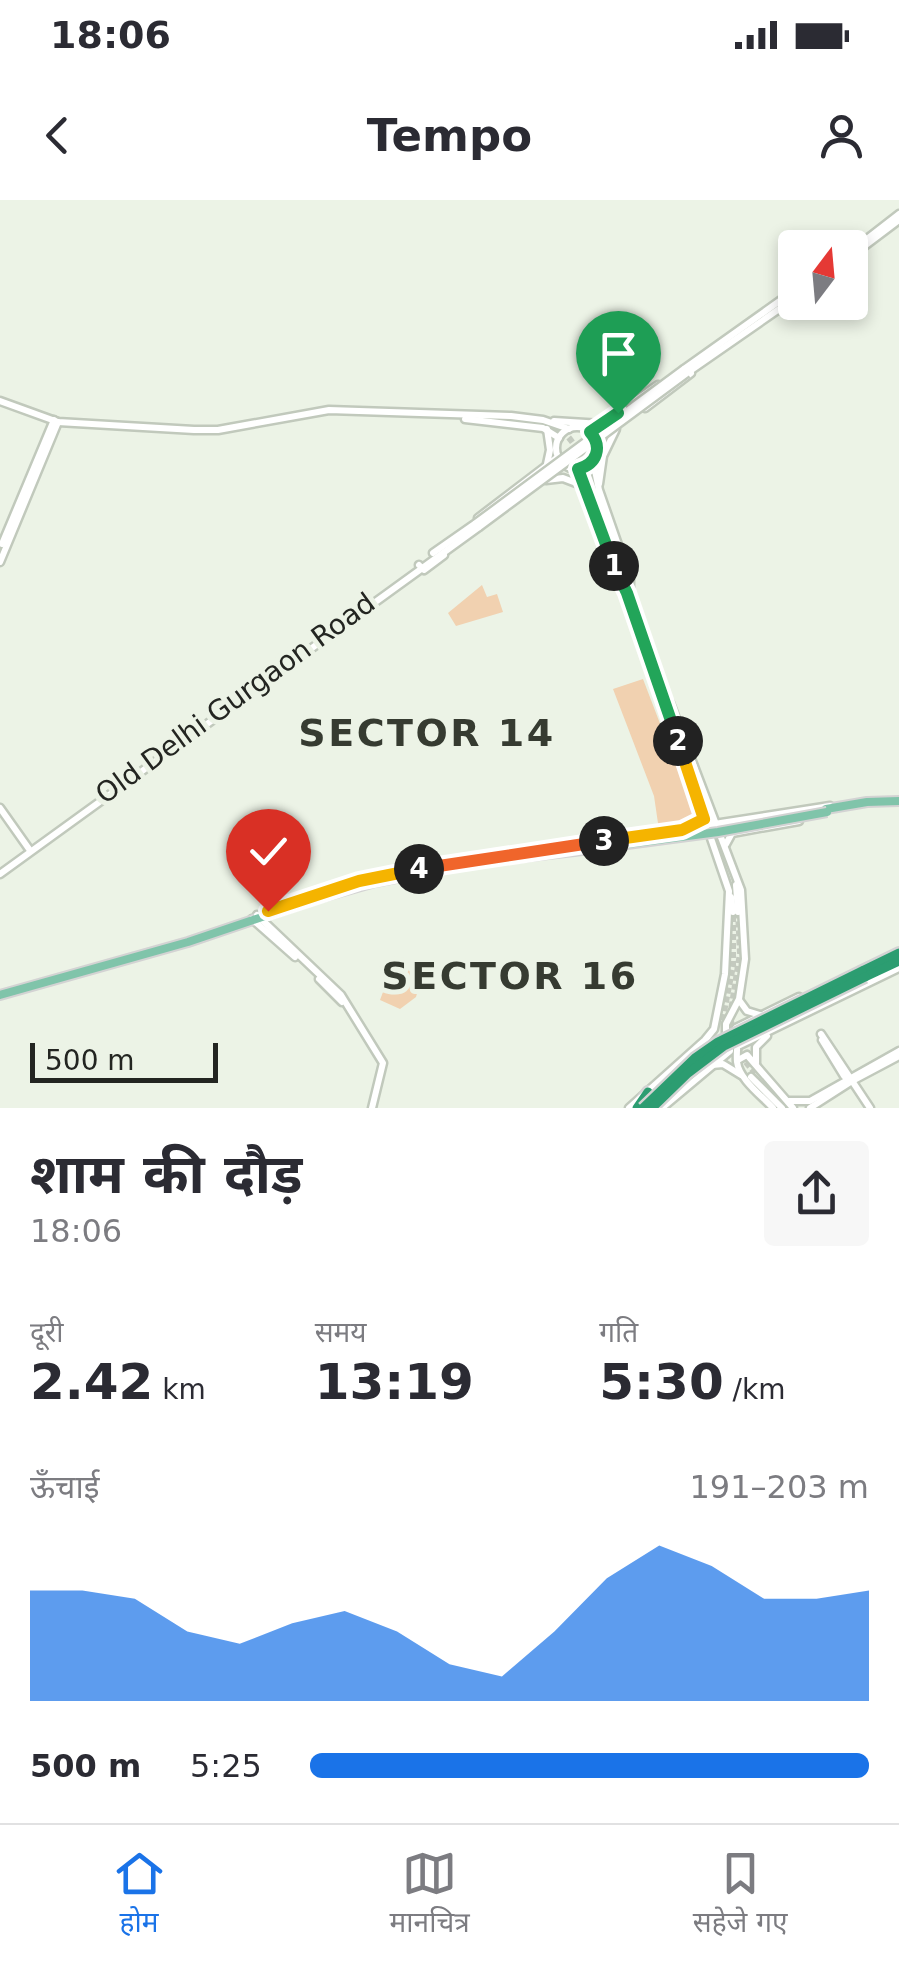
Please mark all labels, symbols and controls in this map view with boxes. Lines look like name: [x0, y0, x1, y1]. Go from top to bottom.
text: 18:06: [50, 13, 171, 57]
icon: back: [30, 108, 85, 163]
icon: person: [814, 108, 869, 163]
text: Tempo: [367, 109, 532, 162]
north arrow: [778, 230, 868, 320]
map controls: [778, 230, 868, 320]
pin: [576, 311, 661, 414]
icon: arrive: [591, 326, 646, 381]
pin: 1: [589, 541, 639, 591]
text: 1: [604, 549, 624, 582]
street label: Old Delhi Gurgaon Road: [89, 586, 381, 811]
district label: SECTOR 14: [298, 711, 556, 755]
pin: 2: [653, 716, 703, 766]
text: 2: [668, 724, 688, 757]
pin: [226, 809, 311, 912]
pin: 3: [579, 816, 629, 866]
icon: check: [241, 824, 296, 879]
text: 3: [594, 824, 614, 857]
pin: 4: [394, 844, 444, 894]
text: 4: [409, 852, 429, 885]
district label: SECTOR 16: [381, 954, 639, 998]
scale bar: [30, 1038, 218, 1083]
text: 500 m: [45, 1044, 135, 1077]
button: share: [764, 1141, 869, 1246]
text: शाम की दौड़: [30, 1142, 302, 1206]
text: 18:06: [30, 1212, 122, 1250]
text: दूरी: [30, 1316, 64, 1349]
text: समय: [315, 1316, 367, 1349]
text: गति: [599, 1316, 638, 1349]
text: 2.42: [30, 1353, 153, 1411]
text: 13:19: [315, 1353, 474, 1411]
text: 5:30: [599, 1353, 724, 1411]
text: km: [153, 1373, 206, 1406]
text: /km: [724, 1373, 786, 1406]
text: ऊँचाई: [30, 1468, 99, 1506]
text: 191–203 m: [690, 1468, 869, 1506]
text: 500 m: [30, 1747, 141, 1785]
text: 5:25: [190, 1747, 262, 1785]
tab: होम: [112, 1846, 167, 1943]
tab: मानचित्र: [390, 1846, 470, 1943]
tab: सहेजे गए: [693, 1846, 787, 1943]

